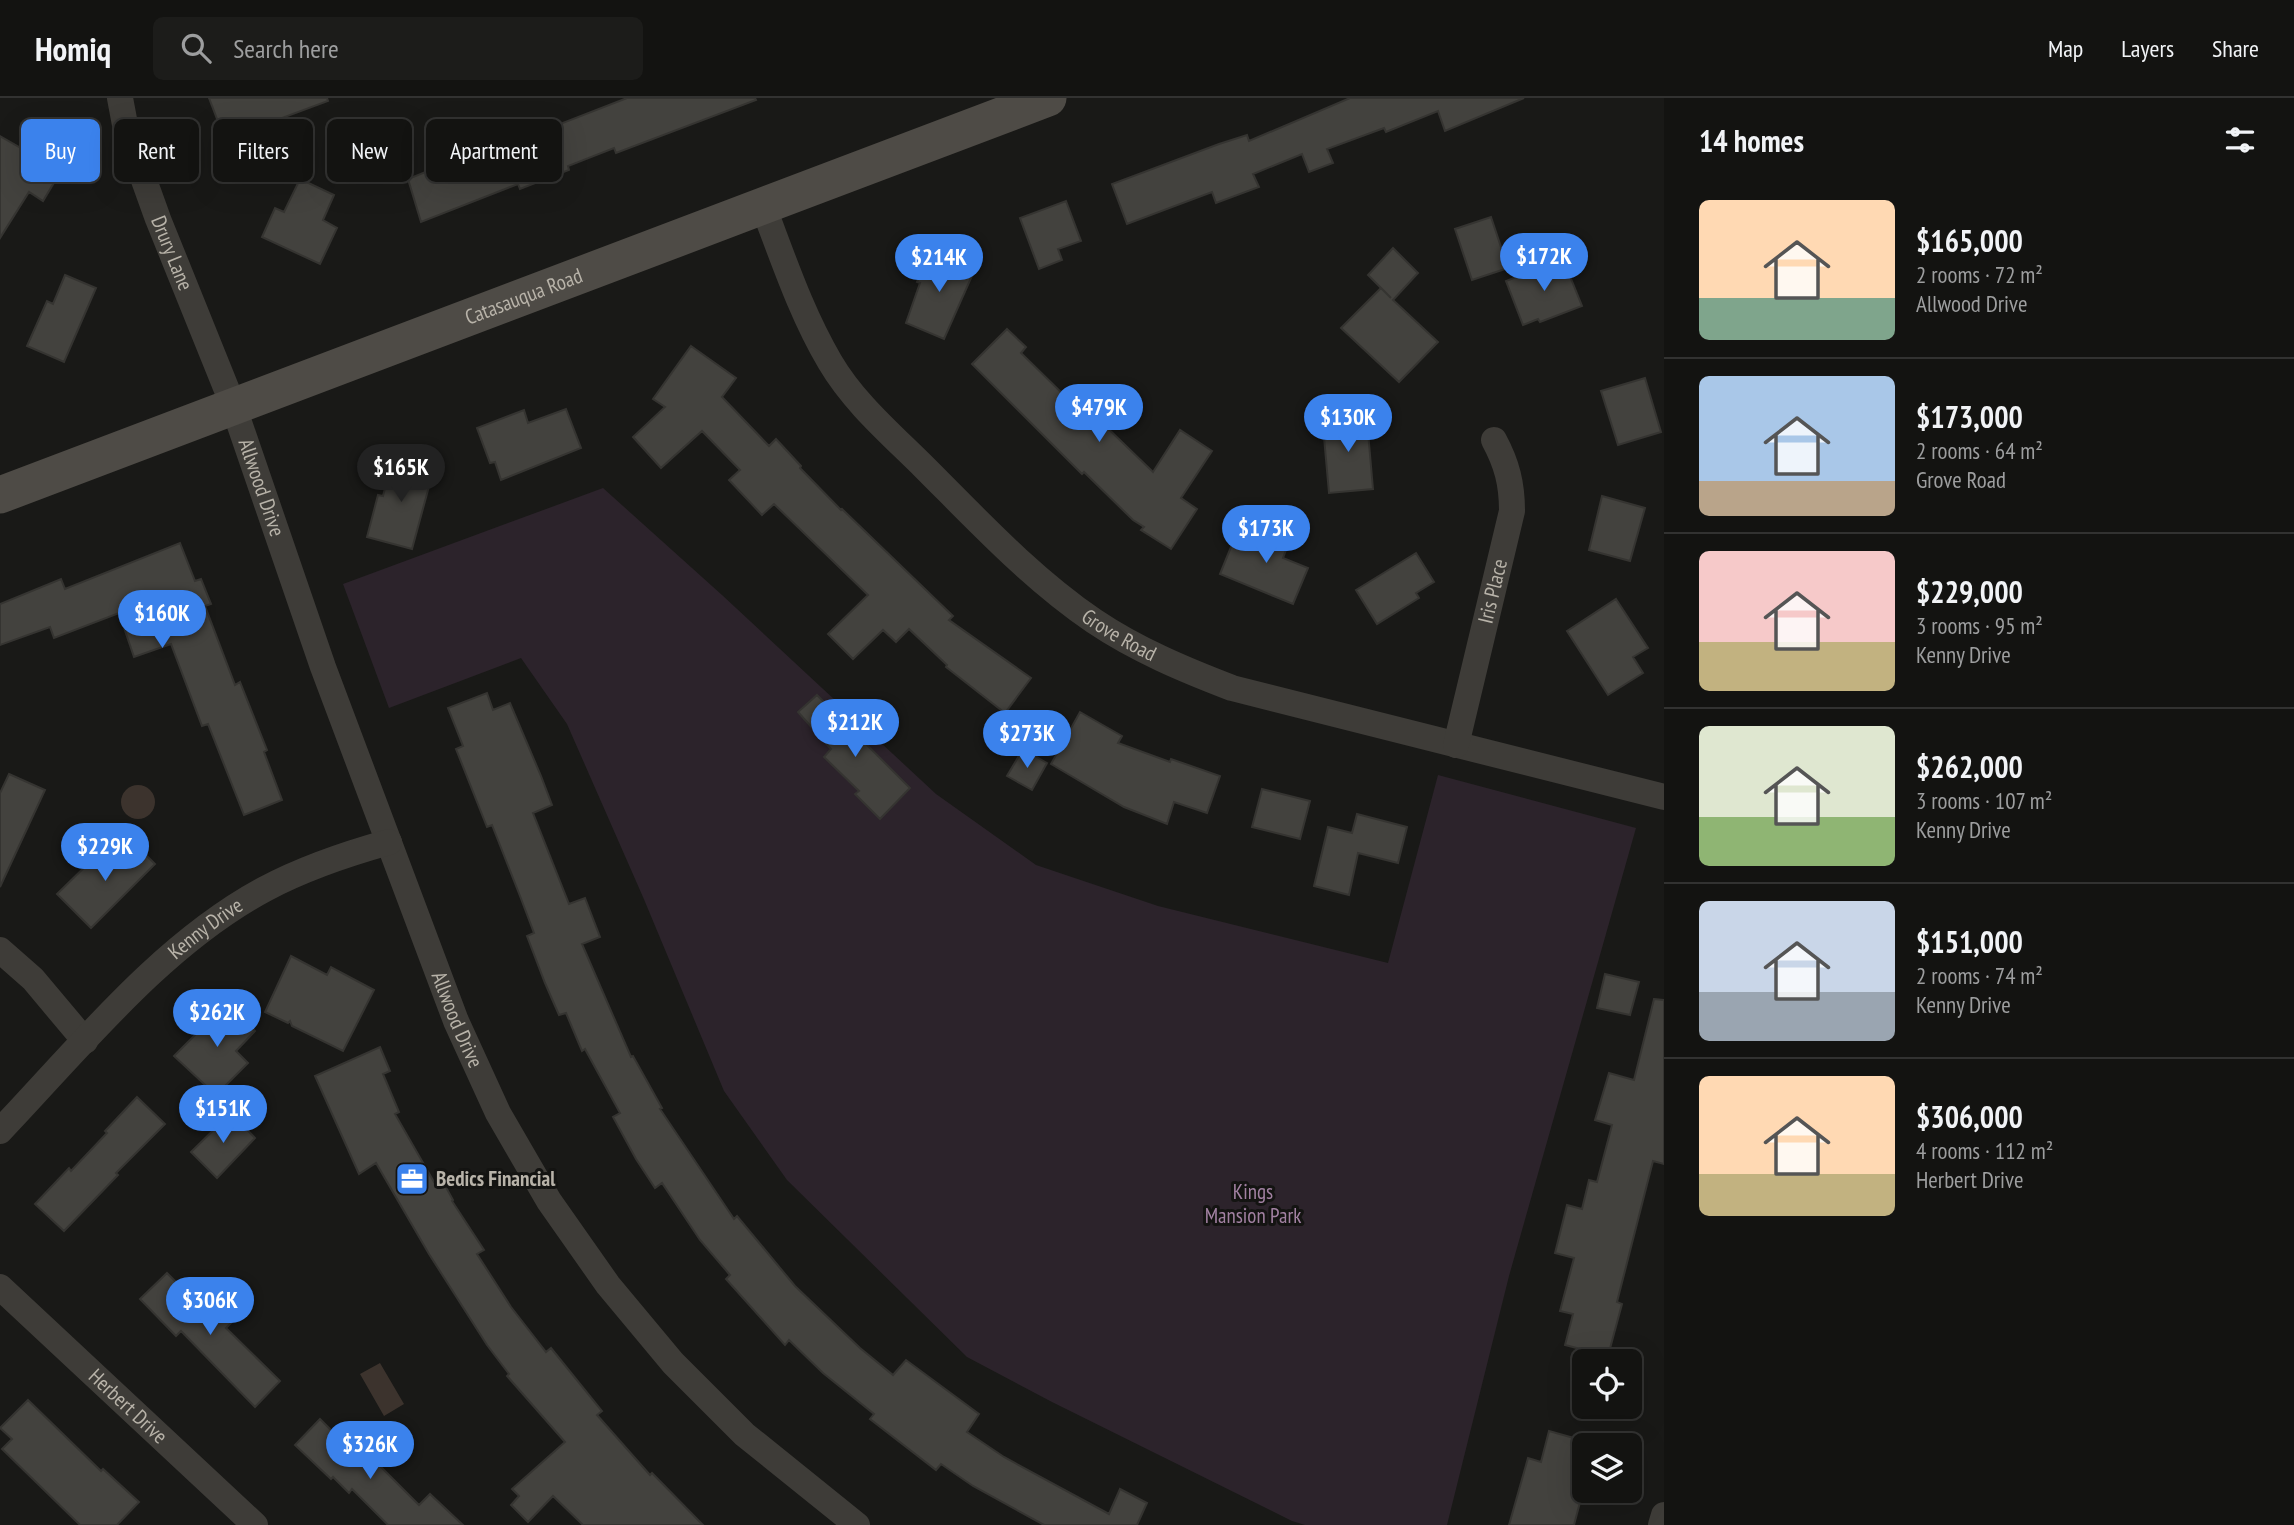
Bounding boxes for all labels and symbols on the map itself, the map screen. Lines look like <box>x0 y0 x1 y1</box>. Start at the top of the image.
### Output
street label: Drury Lane <box>145 212 199 294</box>
pin: $214K <box>890 234 988 294</box>
pin: $172K <box>1495 234 1593 293</box>
street label: Catasauqua Road <box>461 262 586 331</box>
pin: $479K <box>1050 384 1148 444</box>
pin: $130K <box>1299 394 1397 454</box>
street label: Allwood Drive <box>233 435 291 540</box>
pin: $165K <box>352 444 450 504</box>
pin: $173K <box>1217 505 1315 565</box>
street label: Iris Place <box>1472 556 1513 626</box>
pin: $160K <box>113 590 211 650</box>
street label: Grove Road <box>1077 603 1161 667</box>
pin: $212K <box>806 700 904 759</box>
pin: $273K <box>978 710 1076 770</box>
pin: $229K <box>56 824 154 883</box>
street label: Kenny Drive <box>162 891 248 965</box>
street label: Allwood Drive <box>426 968 490 1072</box>
pin: $262K <box>168 990 266 1049</box>
pin: $151K <box>174 1086 272 1145</box>
office icon: Bedics Financial <box>393 1160 431 1198</box>
place label: Bedics Financial <box>436 1165 556 1192</box>
park label: Kings Mansion Park <box>1205 1178 1301 1229</box>
pin: $306K <box>161 1278 259 1337</box>
street label: Herbert Drive <box>83 1363 173 1449</box>
pin: $326K <box>321 1422 419 1481</box>

